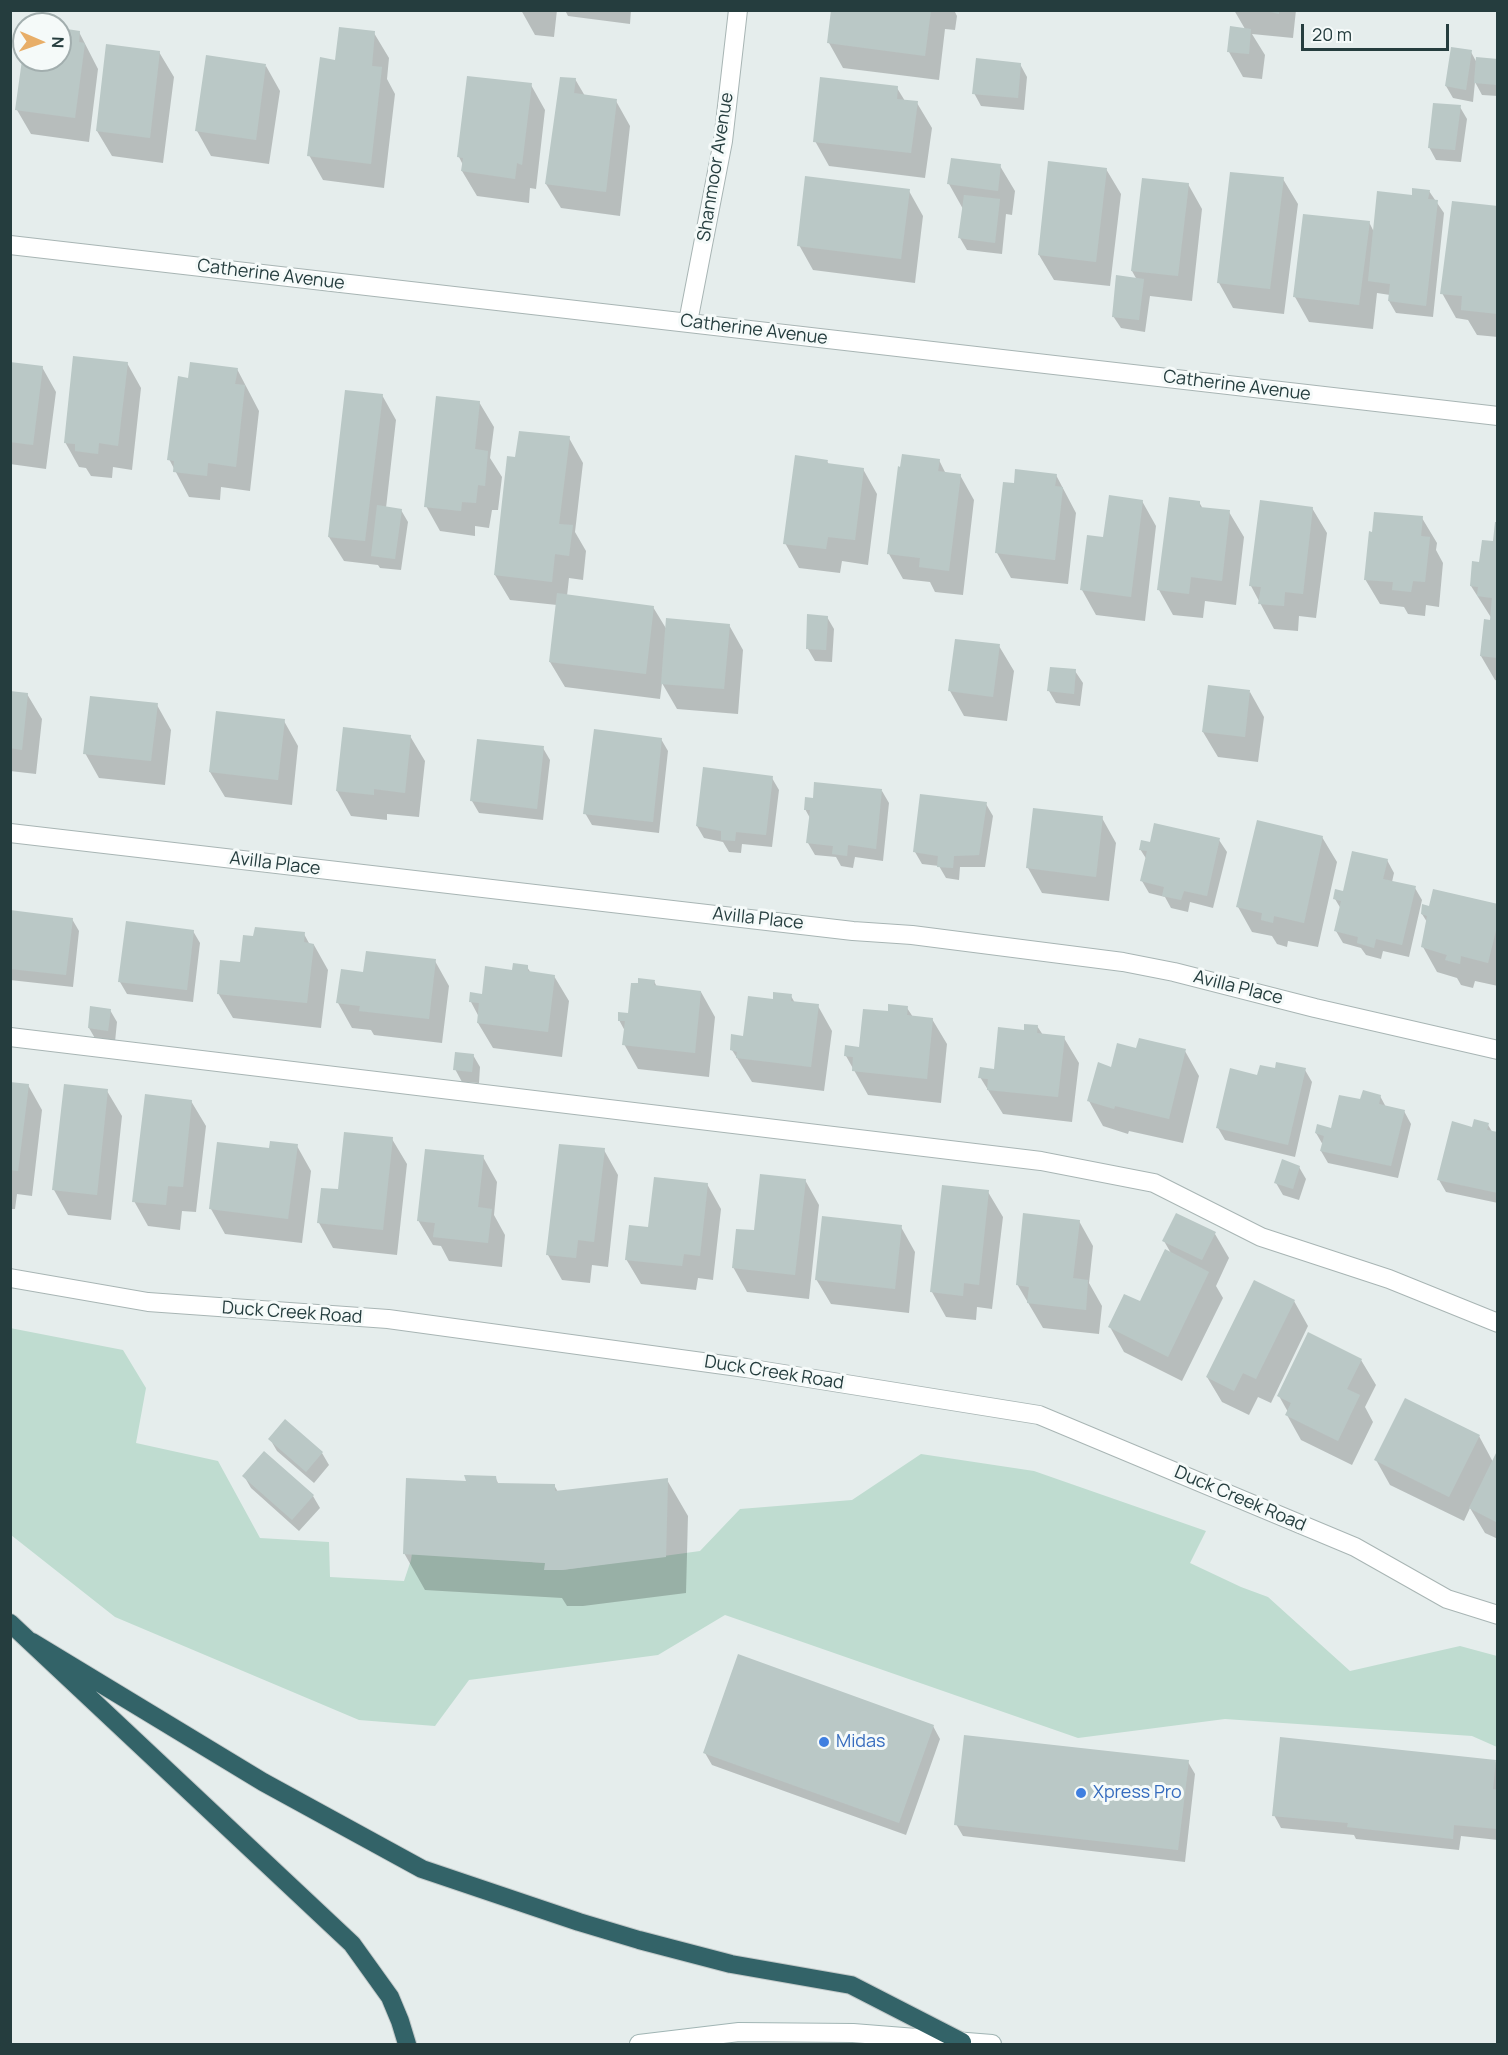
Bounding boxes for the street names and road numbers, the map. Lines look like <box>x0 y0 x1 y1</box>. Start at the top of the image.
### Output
street label: Shanmoor Avenue <box>694 91 738 243</box>
street label: Catherine Avenue <box>196 255 346 295</box>
street label: Catherine Avenue <box>679 310 829 350</box>
street label: Catherine Avenue <box>1162 366 1312 406</box>
street label: Avilla Place <box>228 848 322 880</box>
street label: Avilla Place <box>711 903 805 935</box>
street label: Avilla Place <box>1191 966 1285 1010</box>
street label: Duck Creek Road <box>221 1297 363 1329</box>
street label: Duck Creek Road <box>703 1351 845 1395</box>
street label: Duck Creek Road <box>1171 1462 1309 1536</box>

